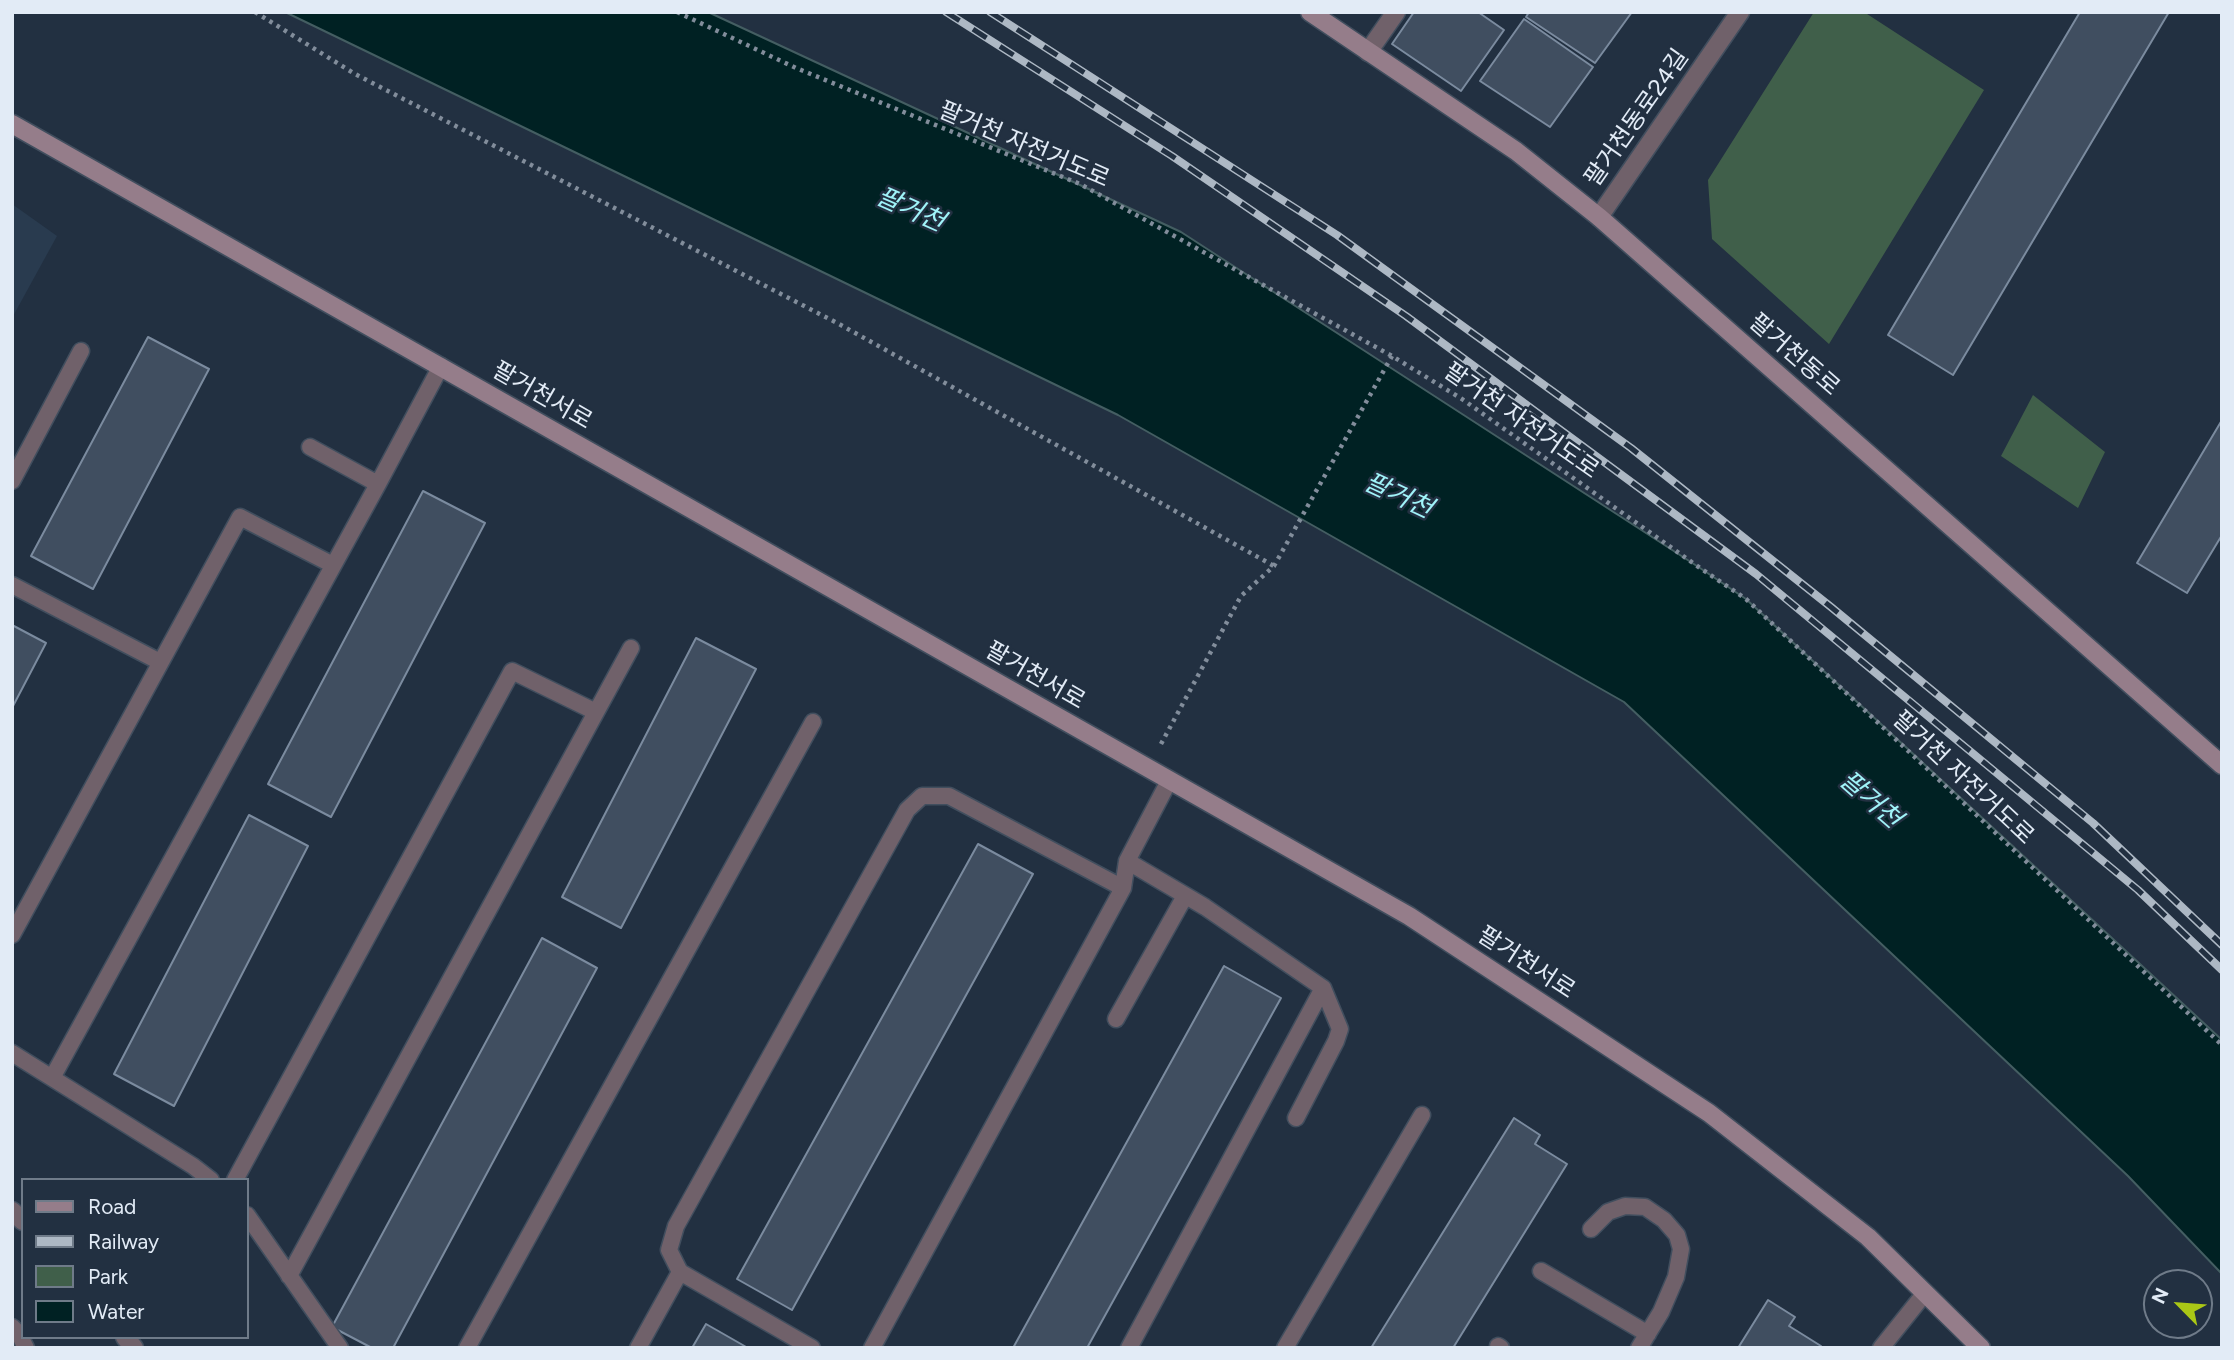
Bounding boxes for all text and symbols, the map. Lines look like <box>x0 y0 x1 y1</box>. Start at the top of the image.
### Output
street label: 팔거천동로24길 <box>1579 44 1695 192</box>
street label: 팔거천 자전거도로 <box>934 96 1114 194</box>
water label: 팔거천 <box>871 181 949 239</box>
street label: 팔거천동로 <box>1743 308 1845 402</box>
street label: 팔거천서로 <box>487 356 597 436</box>
street label: 팔거천 자전거도로 <box>1438 357 1604 485</box>
water label: 팔거천 <box>1359 467 1437 525</box>
street label: 팔거천서로 <box>980 636 1090 716</box>
street label: 팔거천 자전거도로 <box>1886 705 2040 851</box>
water label: 팔거천 <box>1833 765 1907 835</box>
street label: 팔거천서로 <box>1472 921 1580 1005</box>
legend <box>21 1178 248 1339</box>
text: Road <box>88 1194 136 1219</box>
text: Railway <box>88 1229 159 1254</box>
text: Park <box>88 1264 128 1289</box>
north arrow <box>2143 1269 2213 1339</box>
text: N <box>2147 1284 2174 1307</box>
text: Water <box>88 1299 144 1324</box>

